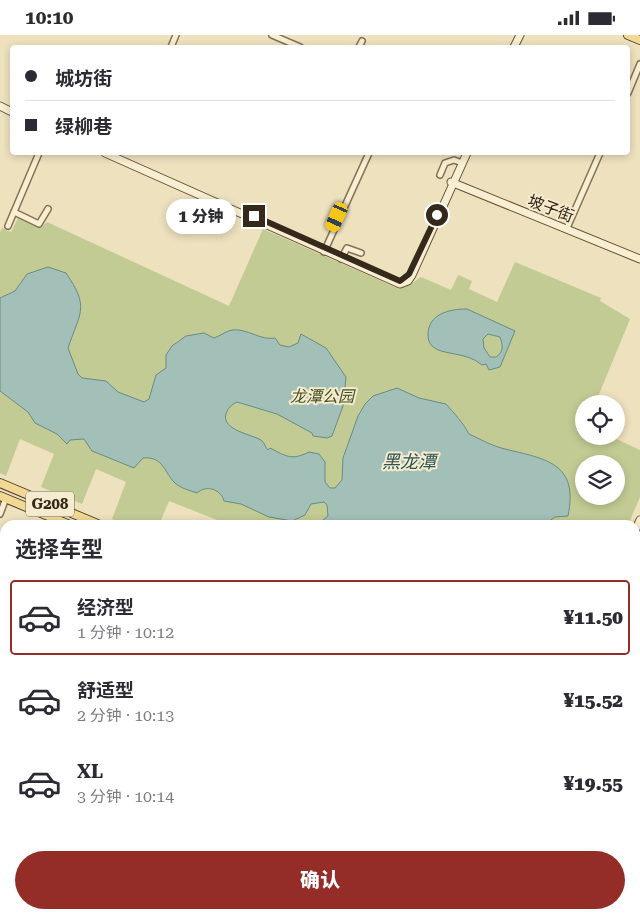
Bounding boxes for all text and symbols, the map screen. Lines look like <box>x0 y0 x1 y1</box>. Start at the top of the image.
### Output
text: 10:10 <box>25 6 74 29</box>
text: 城坊街 <box>55 67 112 90</box>
text: 绿柳巷 <box>55 115 112 138</box>
street label: 坡子街 <box>525 191 577 226</box>
callout: 1 分钟 <box>166 199 236 233</box>
car <box>324 200 349 234</box>
route start <box>426 204 448 226</box>
route end <box>243 205 265 227</box>
text: 1 分钟 <box>178 207 224 226</box>
park label: 龙潭公园 <box>290 387 356 406</box>
map controls <box>575 395 625 505</box>
button: locate <box>575 395 625 445</box>
water label: 黑龙潭 <box>382 451 439 472</box>
button: layers <box>575 455 625 505</box>
road number: G208 <box>26 491 74 517</box>
text: 选择车型 <box>15 537 103 562</box>
icon: car <box>17 595 62 640</box>
text: 经济型 <box>77 596 134 619</box>
text: ¥11.50 <box>563 606 623 629</box>
text: 1 分钟 · 10:12 <box>77 623 174 642</box>
icon: car <box>17 678 62 723</box>
text: 舒适型 <box>77 679 134 702</box>
text: ¥15.52 <box>563 689 623 712</box>
text: 2 分钟 · 10:13 <box>77 706 174 725</box>
text: XL <box>77 760 103 783</box>
icon: car <box>17 761 62 806</box>
text: ¥19.55 <box>563 772 623 795</box>
text: 3 分钟 · 10:14 <box>77 787 174 806</box>
button: 确认 <box>15 851 625 909</box>

